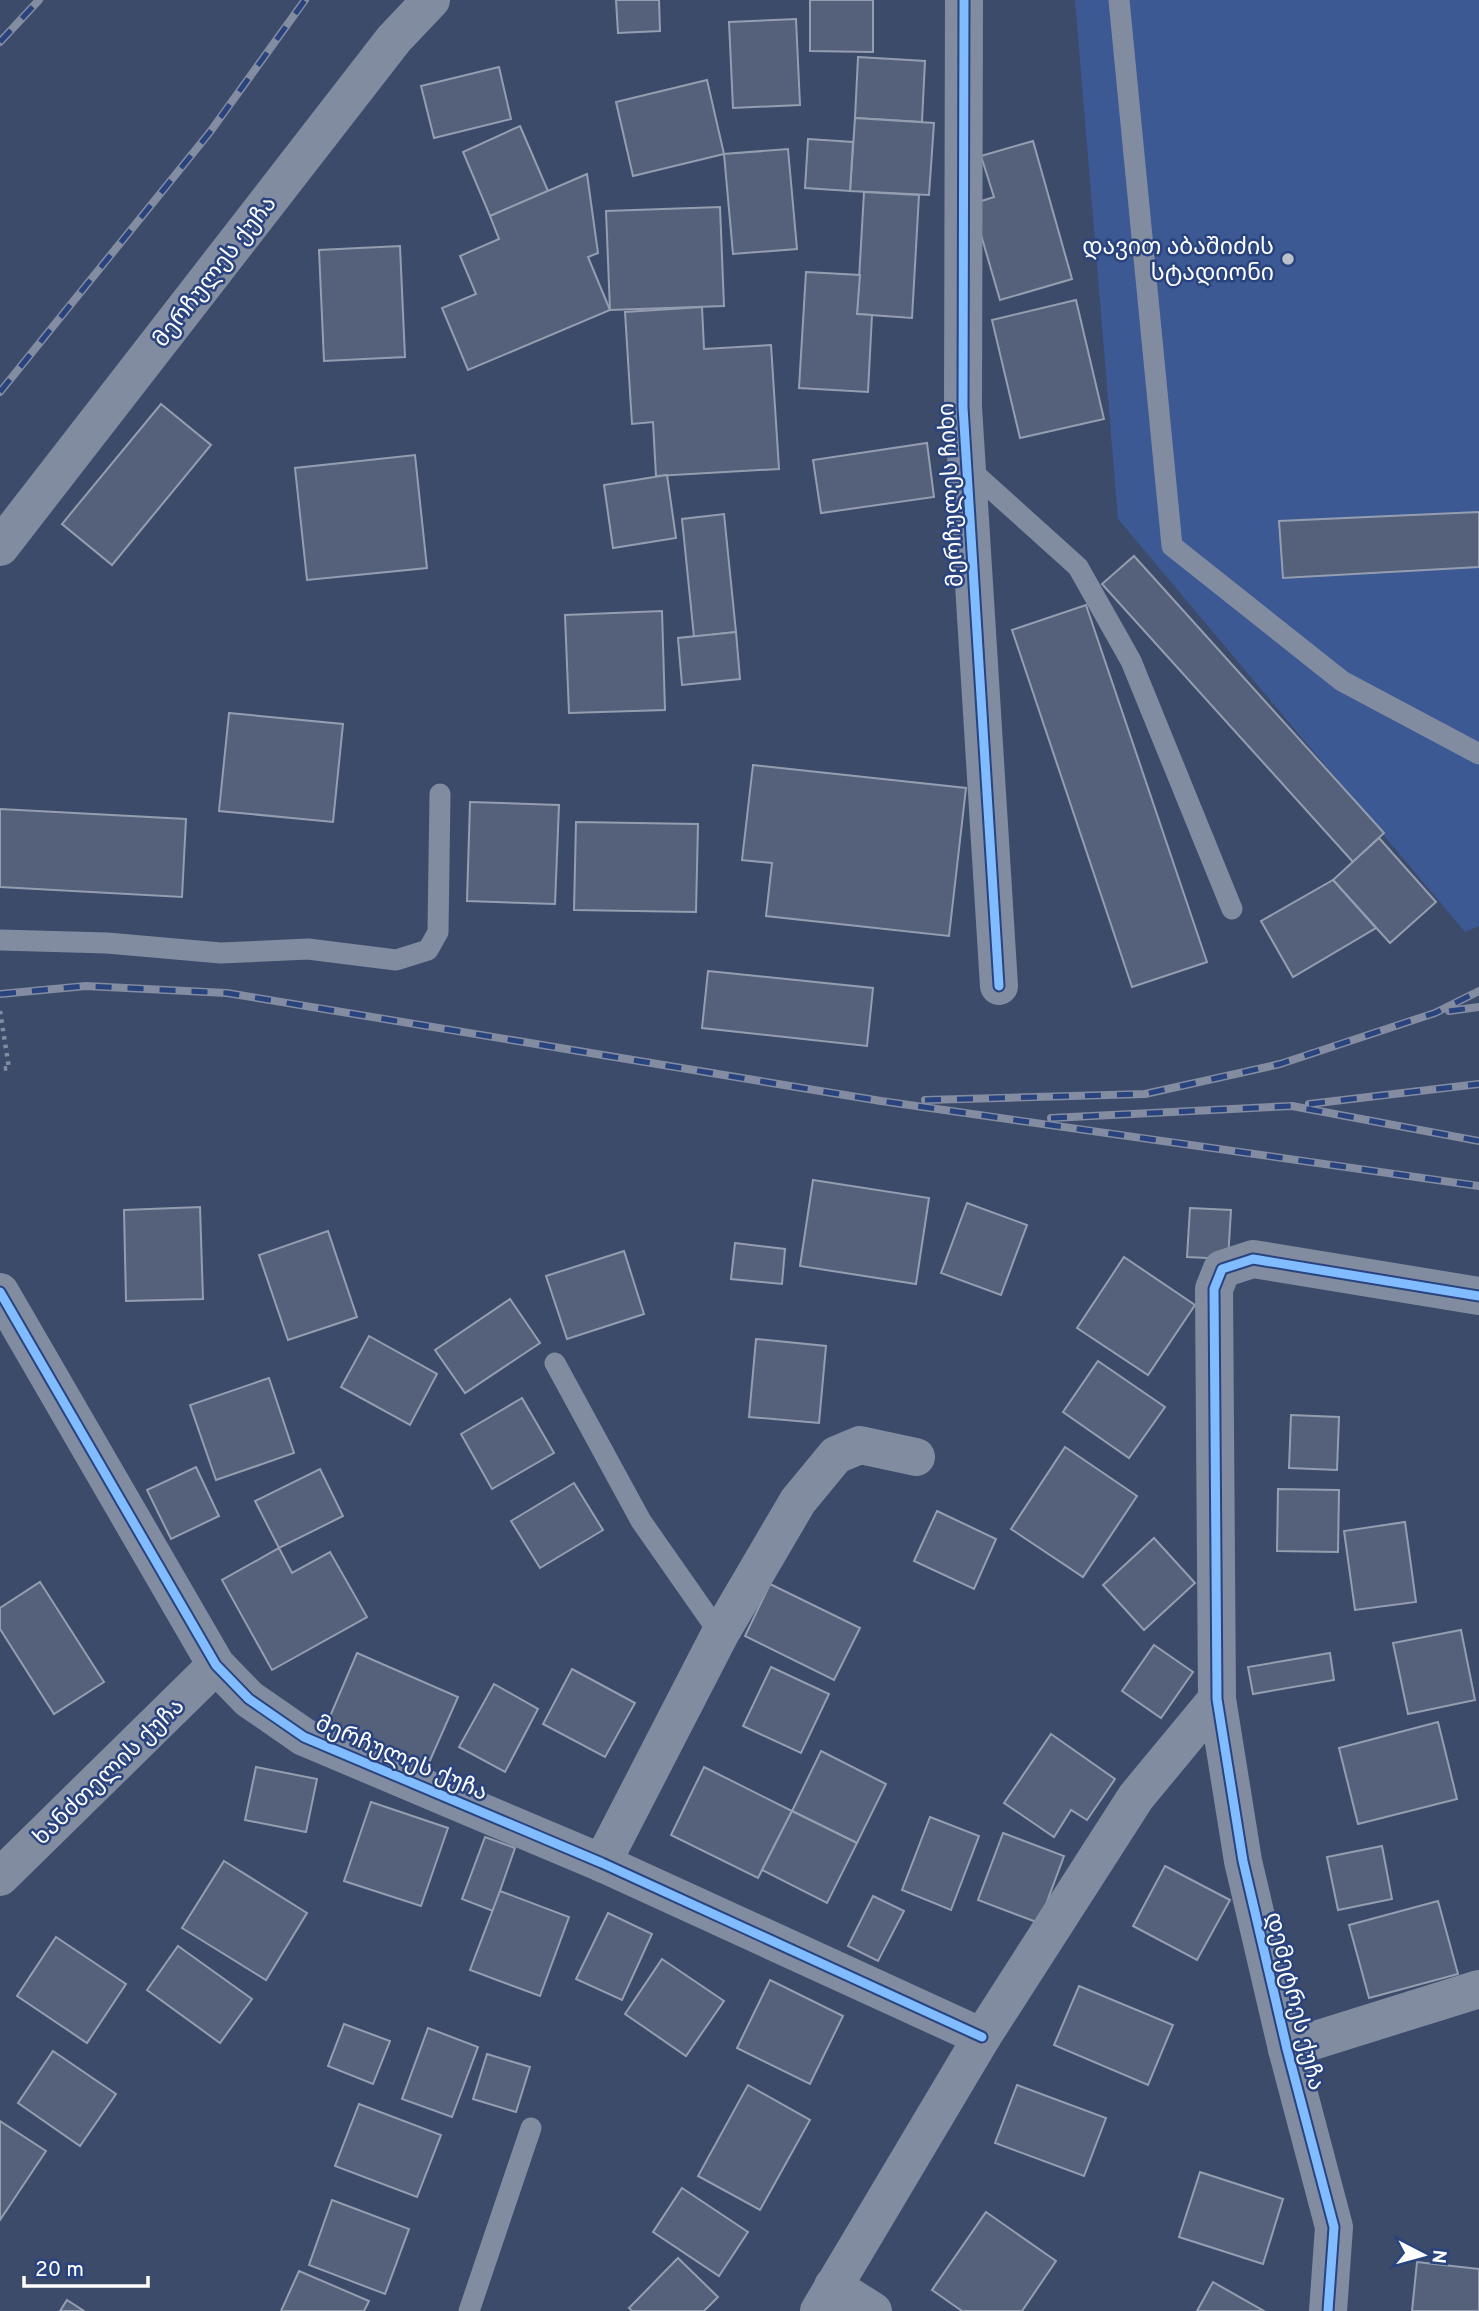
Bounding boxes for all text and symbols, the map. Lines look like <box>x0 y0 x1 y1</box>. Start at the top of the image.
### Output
street label: მერჩულეს ქუჩა <box>148 191 284 354</box>
place label: დავით აბაშიძის სტადიონი <box>1082 234 1274 289</box>
marker: დავით აბაშიძის სტადიონი <box>1280 251 1296 267</box>
street label: მერჩულეს ჩიხი <box>933 402 972 588</box>
street label: ხანძთელის ქუჩა <box>28 1693 191 1852</box>
street label: მერჩულეს ქუჩა <box>311 1710 491 1809</box>
street label: დემეტრეს ქუჩა <box>1257 1909 1330 2094</box>
north arrow <box>1388 2220 1458 2290</box>
scale bar <box>24 2244 149 2288</box>
text: N <box>1425 2249 1451 2265</box>
text: 20 m <box>35 2257 84 2284</box>

